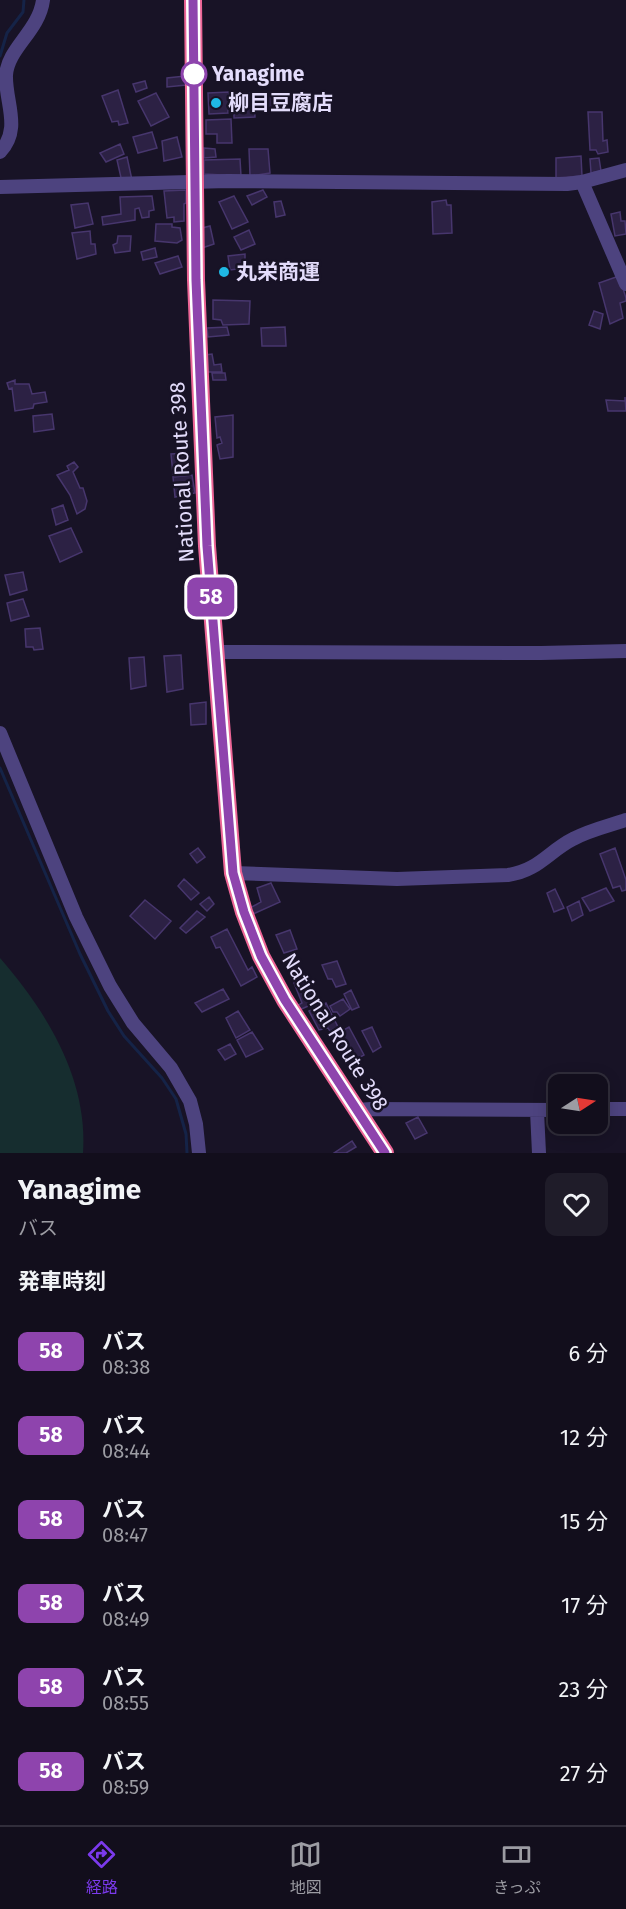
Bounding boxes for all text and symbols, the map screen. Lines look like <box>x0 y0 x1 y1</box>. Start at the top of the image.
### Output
marker: Yanagime <box>181 61 207 87</box>
place label: Yanagime <box>211 61 305 87</box>
place label: 柳目豆腐店 <box>228 90 333 116</box>
marker: 柳目豆腐店 <box>209 96 223 110</box>
place label: 丸栄商運 <box>236 259 320 285</box>
marker: 丸栄商運 <box>217 265 231 279</box>
street label: National Route 398 <box>164 381 200 563</box>
line badge: 58 <box>184 578 238 616</box>
text: 58 <box>199 584 223 610</box>
street label: National Route 398 <box>276 948 394 1116</box>
north arrow <box>548 1074 608 1134</box>
map controls <box>548 1074 608 1134</box>
text: Yanagime <box>18 1173 141 1206</box>
button: heart <box>545 1173 608 1236</box>
text: バス <box>18 1216 58 1240</box>
text: 発車時刻 <box>18 1268 106 1295</box>
text: バス <box>102 1328 146 1355</box>
text: 58 <box>39 1338 63 1364</box>
text: 6 分 <box>568 1340 608 1367</box>
text: 08:38 <box>102 1355 150 1379</box>
text: バス <box>102 1412 146 1439</box>
text: 58 <box>39 1422 63 1448</box>
text: 12 分 <box>560 1424 608 1451</box>
text: 08:44 <box>102 1439 150 1463</box>
text: バス <box>102 1496 146 1523</box>
text: 58 <box>39 1506 63 1532</box>
text: 15 分 <box>560 1508 608 1535</box>
text: 08:47 <box>102 1523 148 1547</box>
text: バス <box>102 1580 146 1607</box>
text: 58 <box>39 1590 63 1616</box>
text: 17 分 <box>561 1592 608 1619</box>
text: 08:49 <box>102 1607 150 1631</box>
text: バス <box>102 1664 146 1691</box>
text: 58 <box>39 1674 63 1700</box>
text: 23 分 <box>558 1676 608 1703</box>
text: 08:55 <box>102 1691 149 1715</box>
text: バス <box>102 1748 146 1775</box>
text: 58 <box>39 1758 63 1784</box>
text: 27 分 <box>560 1760 608 1787</box>
text: 08:59 <box>102 1775 149 1799</box>
tab: 経路 <box>85 1838 118 1898</box>
tab: 地図 <box>289 1838 322 1898</box>
tab: きっぷ <box>493 1838 541 1898</box>

